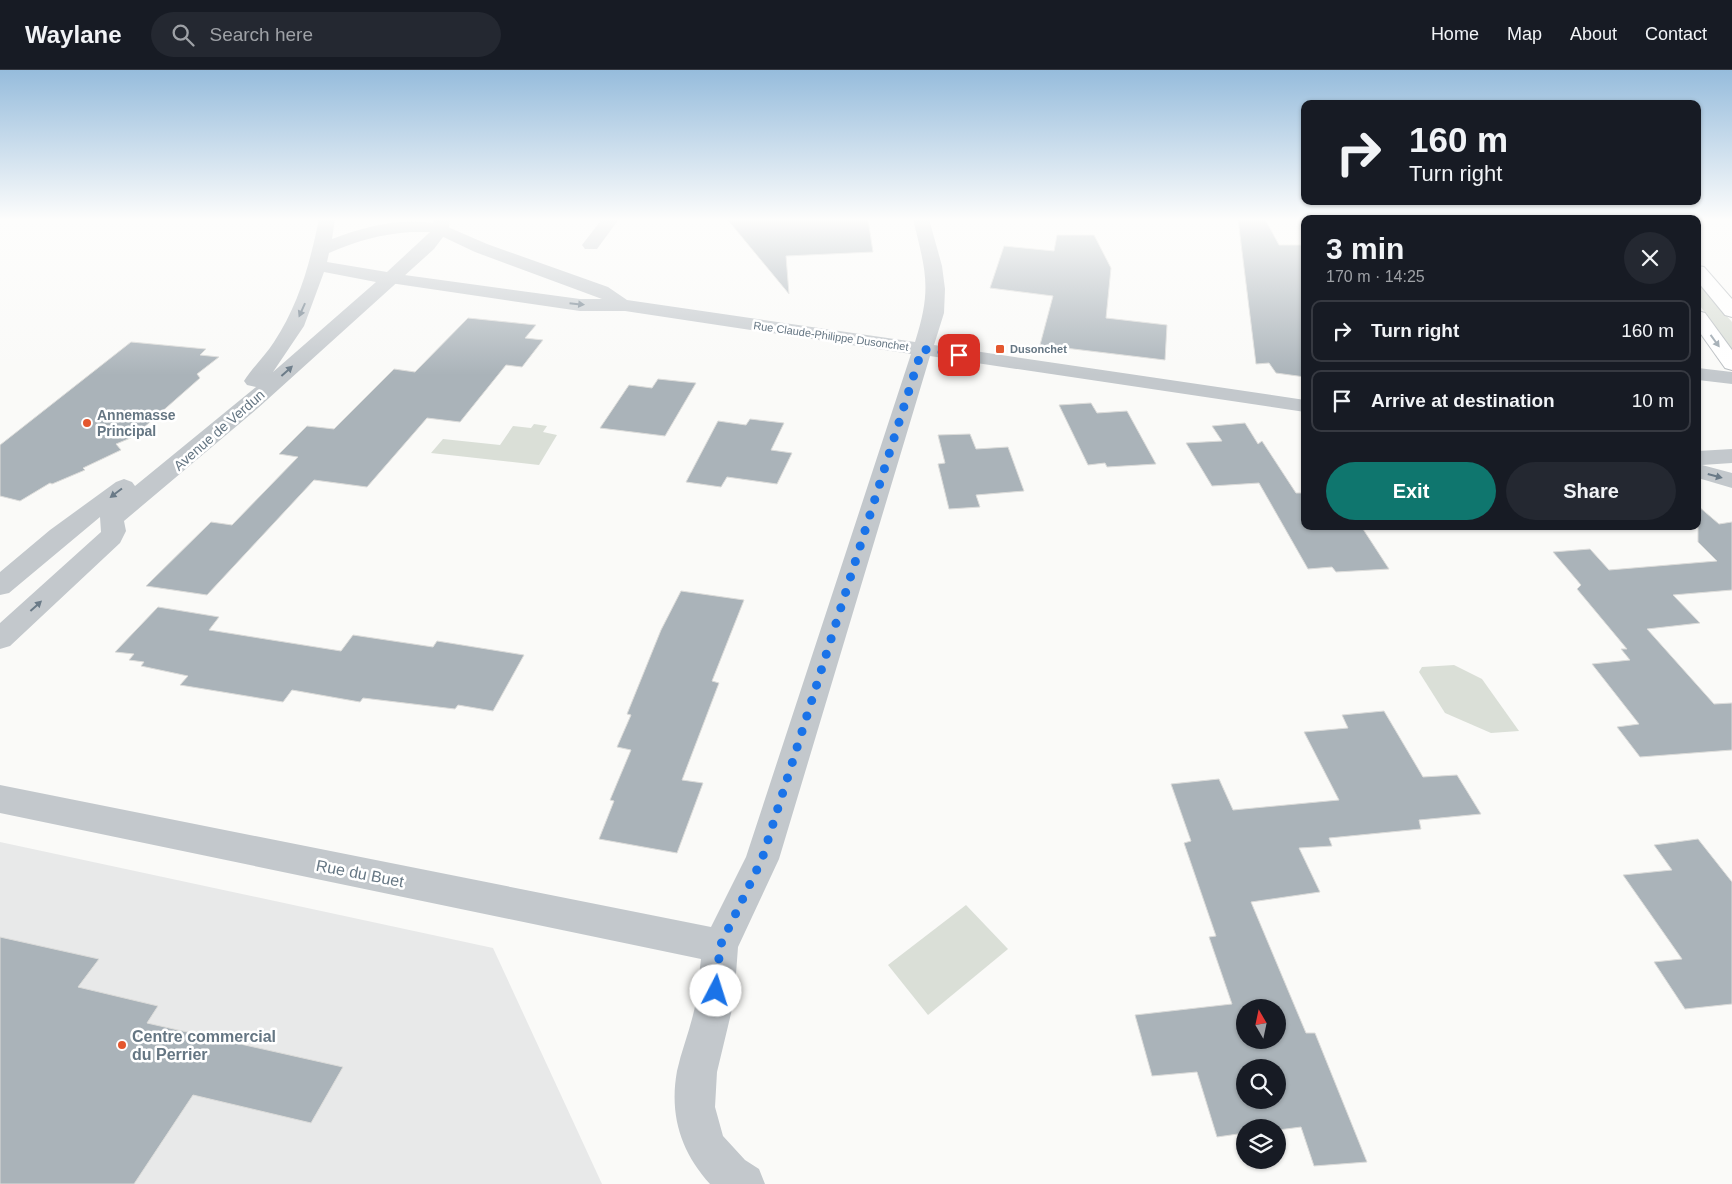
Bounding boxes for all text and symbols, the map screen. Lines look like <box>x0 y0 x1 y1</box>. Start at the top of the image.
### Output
search box <box>151 12 501 57</box>
text: Waylane <box>25 21 121 48</box>
icon: search <box>169 21 197 49</box>
text: Search here <box>209 24 313 45</box>
text: Home <box>1431 24 1479 44</box>
text: Map <box>1507 24 1542 44</box>
text: About <box>1570 24 1617 44</box>
text: Contact <box>1645 24 1707 44</box>
icon: right <box>1326 120 1391 185</box>
text: 160 m <box>1409 120 1508 159</box>
text: Turn right <box>1409 161 1502 186</box>
text: 3 min <box>1326 232 1404 265</box>
button: close <box>1624 232 1676 284</box>
text: 170 m · 14:25 <box>1326 268 1425 285</box>
one-way arrow <box>569 300 585 308</box>
one-way arrow <box>298 303 306 317</box>
icon: right <box>1328 317 1356 345</box>
street label: Rue Claude-Philippe Dusonchet <box>753 319 909 353</box>
text: Turn right <box>1371 320 1459 341</box>
text: 160 m <box>1621 320 1674 341</box>
pin <box>938 334 980 376</box>
one-way arrow <box>1710 334 1720 348</box>
icon: arrive <box>945 341 973 369</box>
marker: Dusonchet <box>994 343 1006 355</box>
place label: Dusonchet <box>1010 343 1067 355</box>
one-way arrow <box>280 365 293 376</box>
street label: Avenue de Verdun <box>170 386 268 474</box>
icon: arrive <box>1328 387 1356 415</box>
text: Arrive at destination <box>1371 390 1555 411</box>
text: 10 m <box>1632 390 1674 411</box>
place label: Annemasse Principal <box>97 407 176 439</box>
marker: Annemasse Principal <box>81 417 93 429</box>
button: Exit <box>1326 462 1496 520</box>
button: Share <box>1506 462 1676 520</box>
one-way arrow <box>1707 472 1722 480</box>
one-way arrow <box>109 488 123 498</box>
one-way arrow <box>30 600 42 612</box>
street label: Rue du Buet <box>315 857 406 890</box>
position arrow <box>689 964 741 1016</box>
north arrow <box>1236 999 1286 1049</box>
map controls <box>1236 999 1286 1169</box>
place label: Centre commercial du Perrier <box>132 1028 276 1063</box>
marker: Centre commercial du Perrier <box>116 1039 128 1051</box>
button: search <box>1236 1059 1286 1109</box>
button: layers <box>1236 1119 1286 1169</box>

